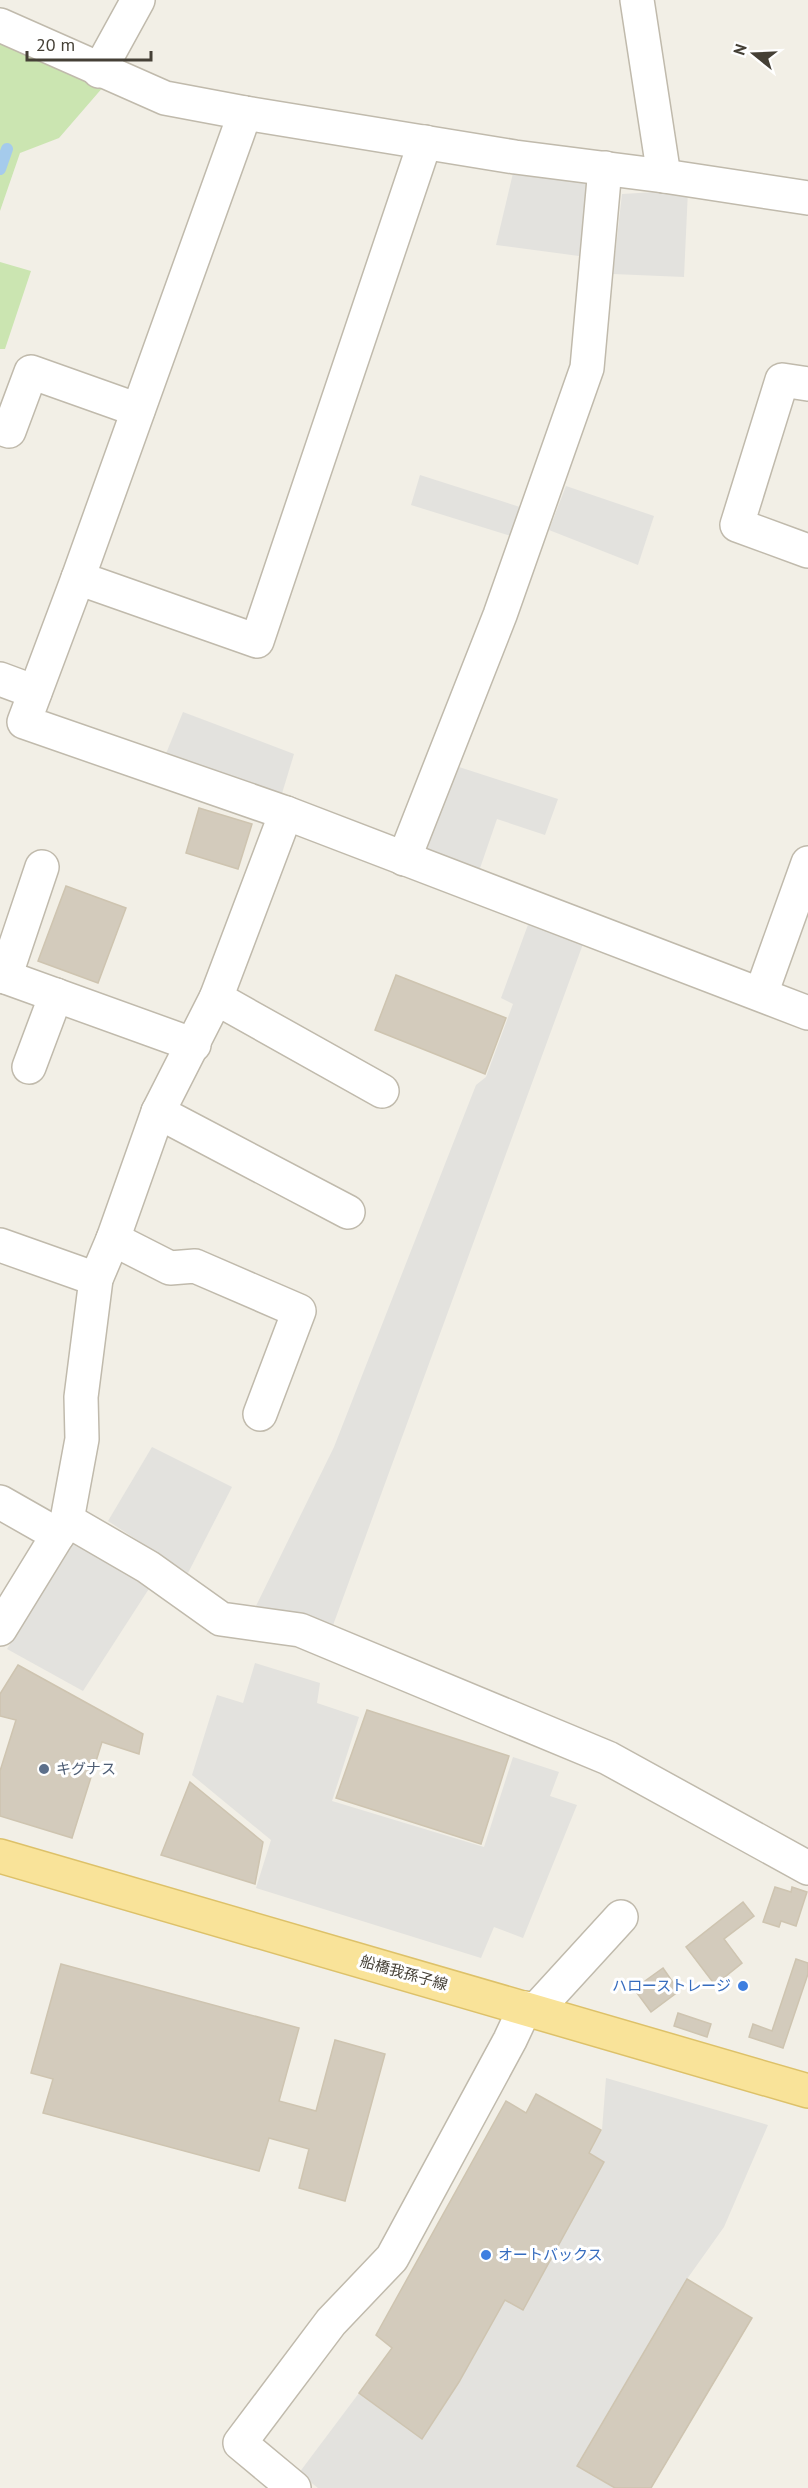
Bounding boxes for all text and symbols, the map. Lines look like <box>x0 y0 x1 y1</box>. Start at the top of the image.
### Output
scale bar <box>27 24 152 62</box>
north arrow <box>724 24 784 84</box>
text: 20 m <box>36 33 75 56</box>
text: N <box>729 41 751 57</box>
place label: キグナス <box>56 1759 116 1778</box>
marker: キグナス <box>37 1762 51 1776</box>
street label: 船橋我孫子線 <box>358 1951 450 1994</box>
place label: ハローストレージ <box>612 1976 731 1995</box>
marker: ハローストレージ <box>736 1979 750 1993</box>
place label: オートバックス <box>498 2245 603 2264</box>
marker: オートバックス <box>479 2248 493 2262</box>

